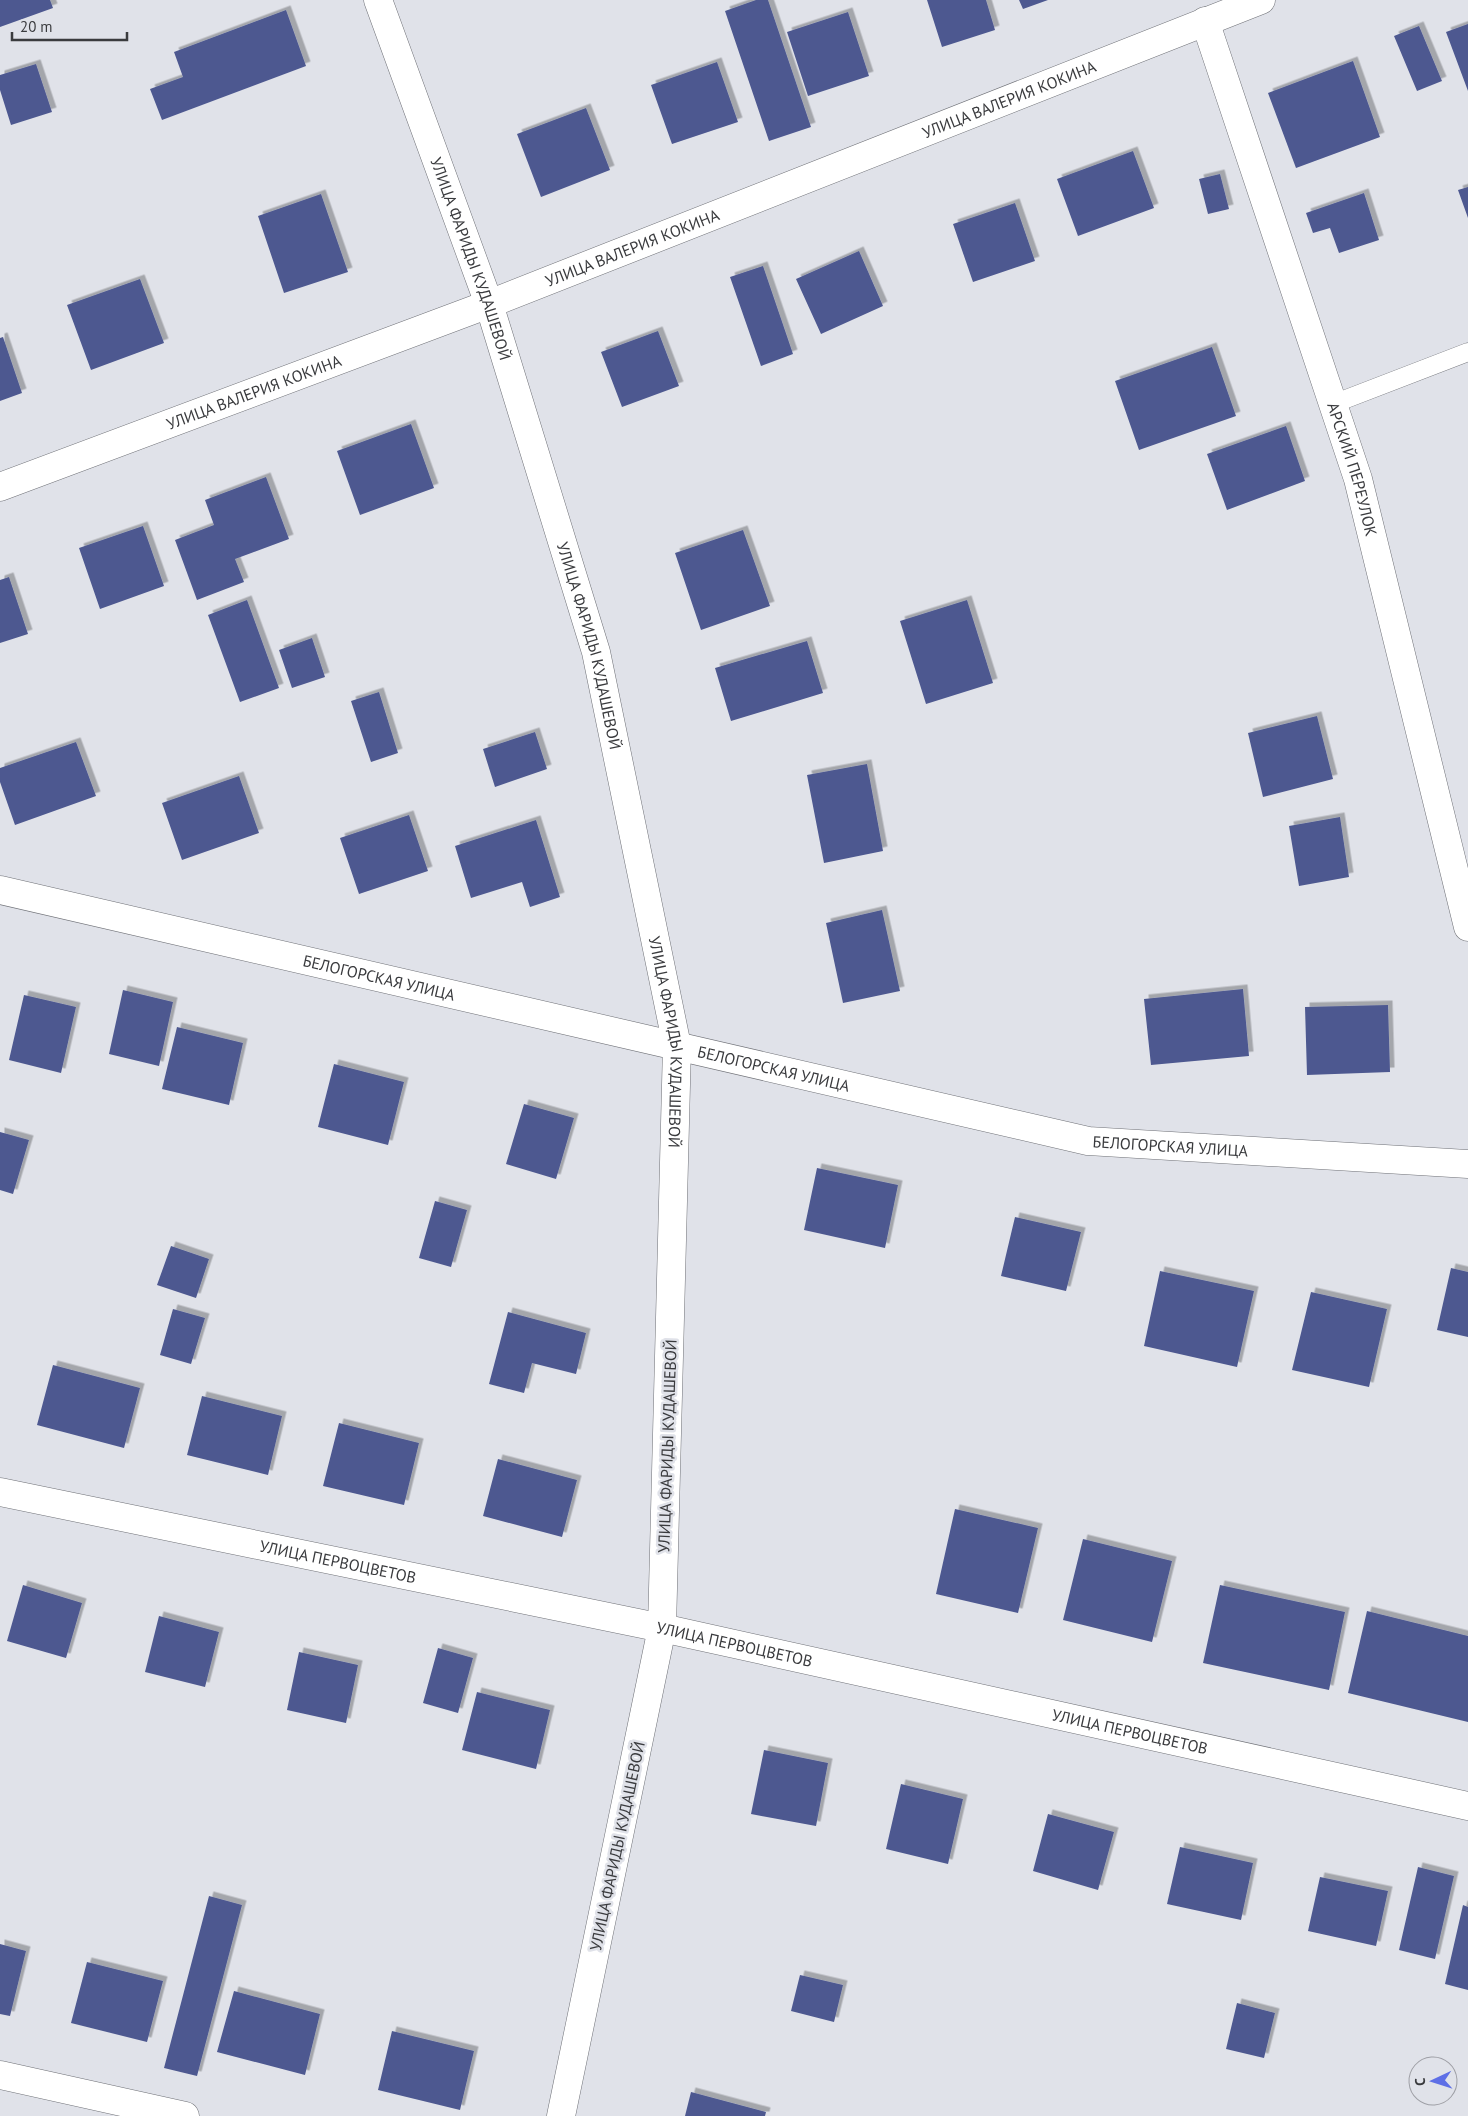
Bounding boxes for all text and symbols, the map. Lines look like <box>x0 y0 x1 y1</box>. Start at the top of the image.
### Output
scale bar <box>12 10 128 42</box>
text: 20 m <box>20 17 53 36</box>
street label: УЛИЦА ВАЛЕРИЯ КОКИНА <box>919 56 1099 142</box>
street label: УЛИЦА ФАРИДЫ КУДАШЕВОЙ <box>426 154 516 363</box>
street label: УЛИЦА ВАЛЕРИЯ КОКИНА <box>542 204 722 291</box>
street label: УЛИЦА ВАЛЕРИЯ КОКИНА <box>164 350 344 434</box>
street label: АРСКИЙ ПЕРЕУЛОК <box>1323 400 1382 538</box>
street label: УЛИЦА ФАРИДЫ КУДАШЕВОЙ <box>553 540 626 751</box>
street label: УЛИЦА ФАРИДЫ КУДАШЕВОЙ <box>645 934 688 1148</box>
street label: БЕЛОГОРСКАЯ УЛИЦА <box>301 950 458 1005</box>
street label: БЕЛОГОРСКАЯ УЛИЦА <box>696 1041 852 1096</box>
street label: БЕЛОГОРСКАЯ УЛИЦА <box>1092 1131 1249 1161</box>
street label: УЛИЦА ФАРИДЫ КУДАШЕВОЙ <box>653 1339 681 1553</box>
street label: УЛИЦА ПЕРВОЦВЕТОВ <box>258 1536 418 1587</box>
street label: УЛИЦА ПЕРВОЦВЕТОВ <box>655 1617 814 1671</box>
street label: УЛИЦА ПЕРВОЦВЕТОВ <box>1050 1704 1210 1758</box>
street label: УЛИЦА ФАРИДЫ КУДАШЕВОЙ <box>585 1739 649 1953</box>
north arrow <box>1408 2056 1458 2106</box>
text: С <box>1411 2077 1429 2086</box>

